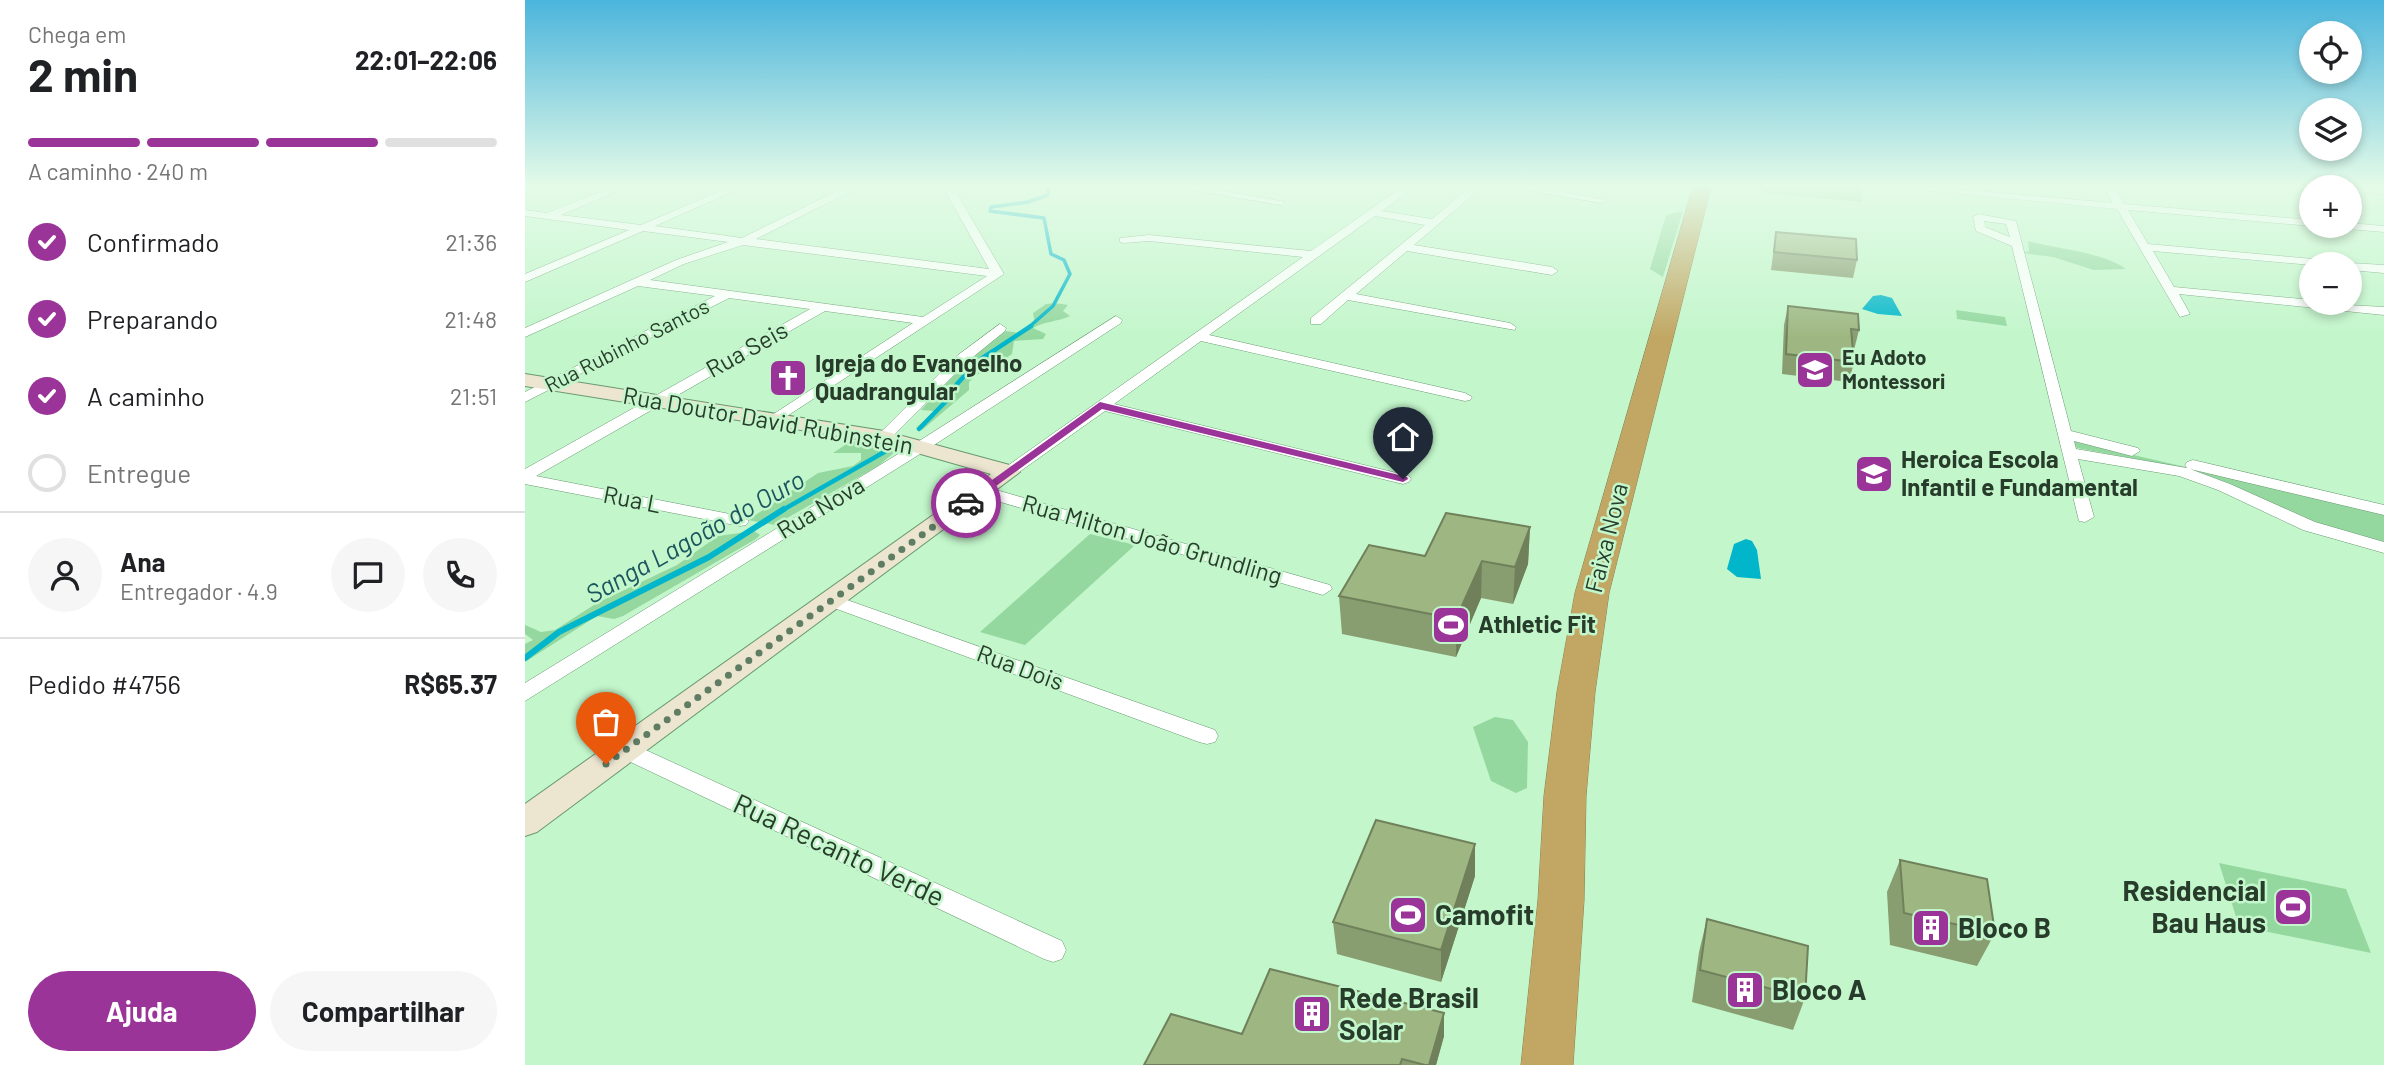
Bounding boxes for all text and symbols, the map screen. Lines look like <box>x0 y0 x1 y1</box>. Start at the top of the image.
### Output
text: Chega em <box>28 20 126 48</box>
map controls <box>2299 21 2362 315</box>
button: locate <box>2299 21 2362 84</box>
text: 22:01–22:06 <box>355 44 497 75</box>
text: 2 min <box>28 46 138 101</box>
button: layers <box>2299 98 2362 161</box>
text: A caminho · 240 m <box>28 157 208 185</box>
button: + <box>2299 175 2362 238</box>
icon: check <box>28 223 66 261</box>
text: Confirmado <box>87 226 219 257</box>
text: 21:36 <box>445 228 497 256</box>
button: − <box>2299 252 2362 315</box>
street label: Rua Rubinho Santos <box>540 292 713 397</box>
icon: check <box>28 300 66 338</box>
text: Preparando <box>87 303 218 334</box>
text: 21:48 <box>444 305 497 333</box>
street label: Rua Seis <box>700 314 792 383</box>
place label: Eu Adoto Montessori <box>1842 344 1945 393</box>
place label: Igreja do Evangelho Quadrangular <box>815 348 1022 405</box>
school or university icon: Eu Adoto Montessori <box>1794 349 1836 391</box>
church icon: Igreja do Evangelho Quadrangular <box>767 357 809 399</box>
icon: check <box>28 377 66 415</box>
text: A caminho <box>87 380 205 411</box>
street label: Rua Doutor David Rubinstein <box>621 380 916 459</box>
text: 21:51 <box>450 382 497 410</box>
pin <box>1373 407 1433 479</box>
icon: home <box>1384 418 1422 456</box>
place label: Heroica Escola Infantil e Fundamental <box>1901 444 2138 501</box>
school or university icon: Heroica Escola Infantil e Fundamental <box>1853 453 1895 495</box>
text: Entregue <box>87 457 191 488</box>
water label: Sanga Lagoão do Ouro <box>579 463 809 609</box>
courier <box>931 468 1001 538</box>
street label: Rua Nova <box>771 469 869 544</box>
street label: Rua L <box>601 479 664 518</box>
street label: Faixa Nova <box>1578 480 1633 595</box>
icon: car <box>947 484 985 522</box>
street label: Rua Milton João Grundling <box>1019 488 1286 590</box>
button: person <box>28 538 102 612</box>
button: chat <box>331 538 405 612</box>
button: phone <box>423 538 497 612</box>
text: Ana <box>120 546 165 577</box>
text: Entregador · 4.9 <box>120 577 278 605</box>
sports icon: Athletic Fit <box>1430 604 1472 646</box>
place label: Athletic Fit <box>1478 609 1596 638</box>
street label: Rua Dois <box>973 638 1068 696</box>
text: Pedido #4756 <box>28 668 181 699</box>
text: R$65.37 <box>404 668 497 699</box>
pin <box>576 692 636 764</box>
icon: bag <box>587 703 625 741</box>
street label: Rua Recanto Verde <box>728 785 950 913</box>
place label: Residencial Bau Haus <box>2123 873 2266 939</box>
sports icon: Residencial Bau Haus <box>2272 886 2314 928</box>
sports icon: Camofit <box>1387 894 1429 936</box>
place label: Camofit <box>1435 897 1534 931</box>
building icon: Bloco B <box>1910 907 1952 949</box>
place label: Bloco B <box>1958 910 2051 944</box>
building icon: Bloco A <box>1724 969 1766 1011</box>
button: Ajuda <box>28 971 256 1051</box>
button: Compartilhar <box>270 971 497 1051</box>
place label: Bloco A <box>1772 972 1867 1006</box>
place label: Rede Brasil Solar <box>1339 980 1479 1046</box>
building icon: Rede Brasil Solar <box>1291 993 1333 1035</box>

